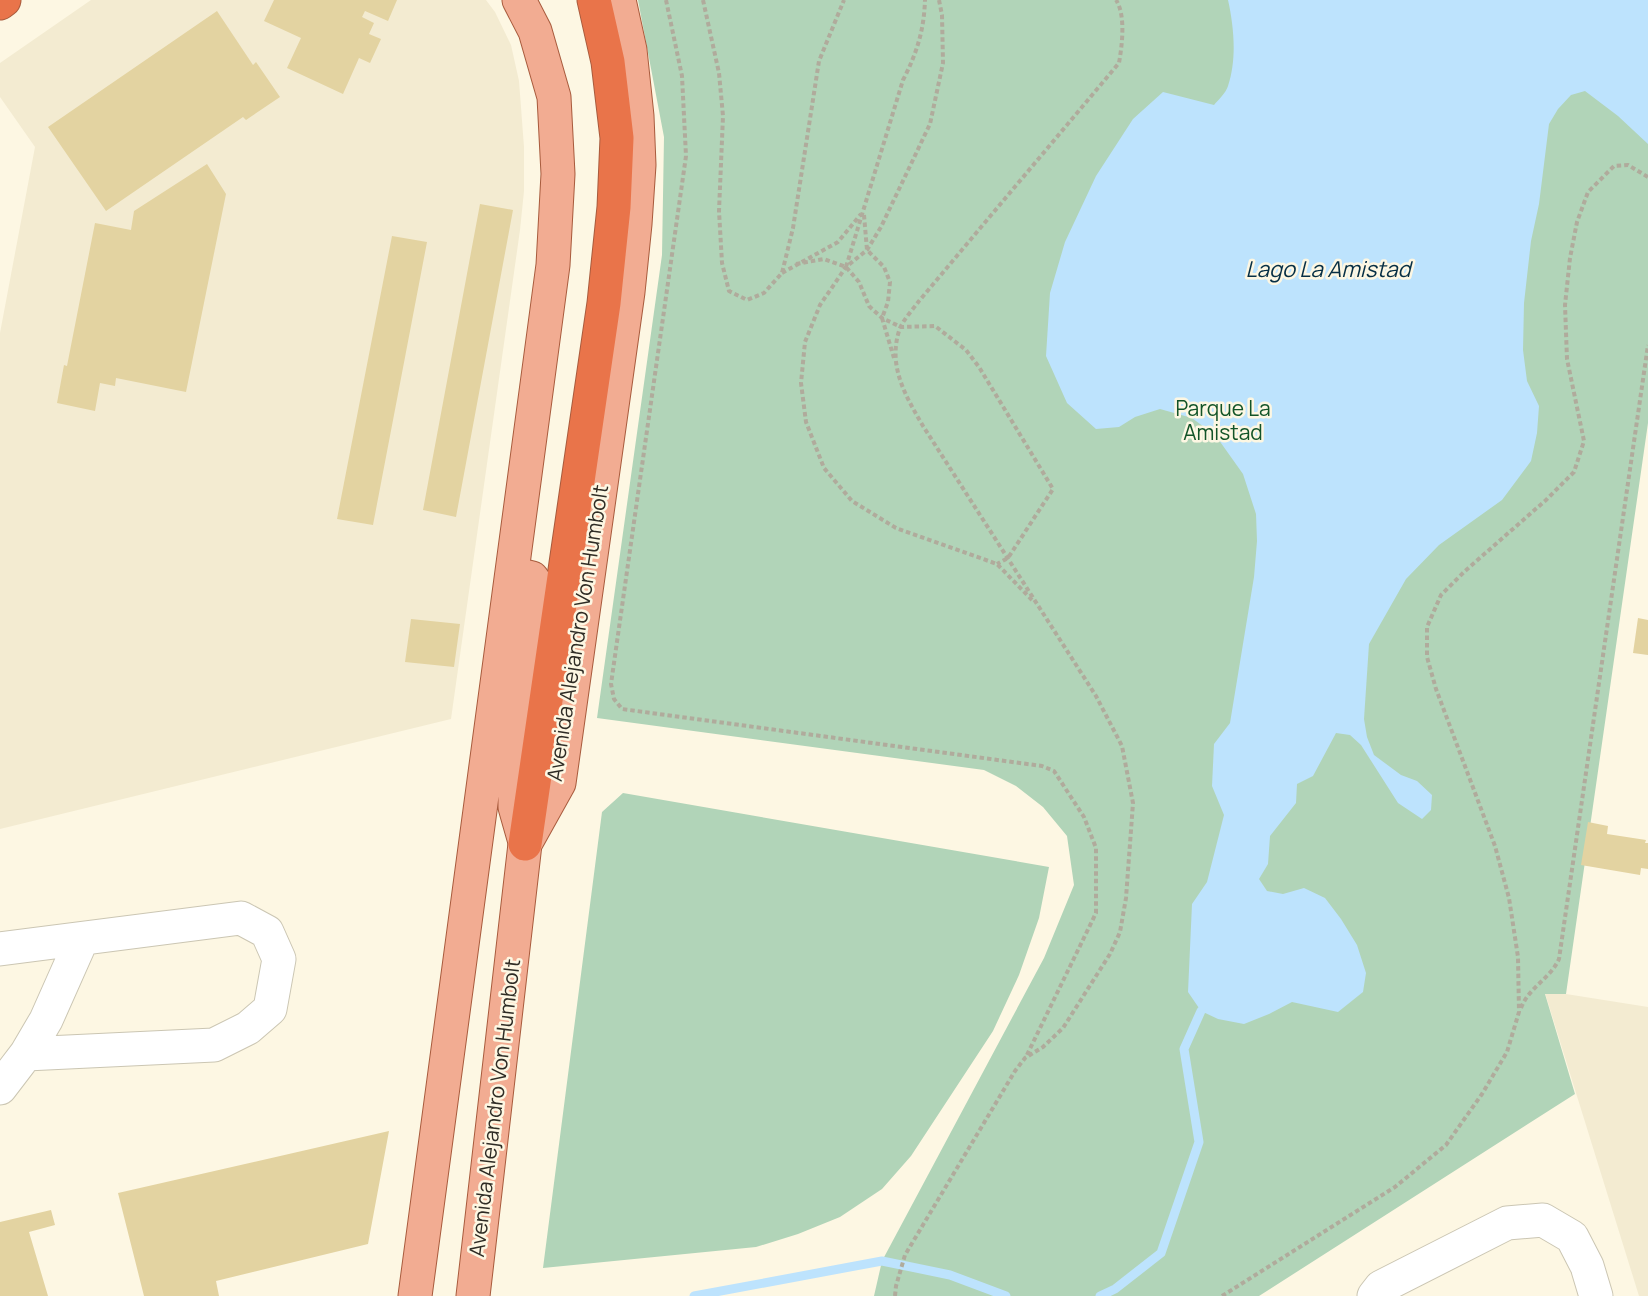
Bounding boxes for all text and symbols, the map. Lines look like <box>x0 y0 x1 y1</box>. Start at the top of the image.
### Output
water label: Lago La Amistad <box>1245 254 1414 284</box>
park label: Parque La Amistad <box>1175 394 1271 446</box>
street label: Avenida Alejandro Von Humbolt <box>540 483 614 783</box>
street label: Avenida Alejandro Von Humbolt <box>462 957 526 1258</box>

